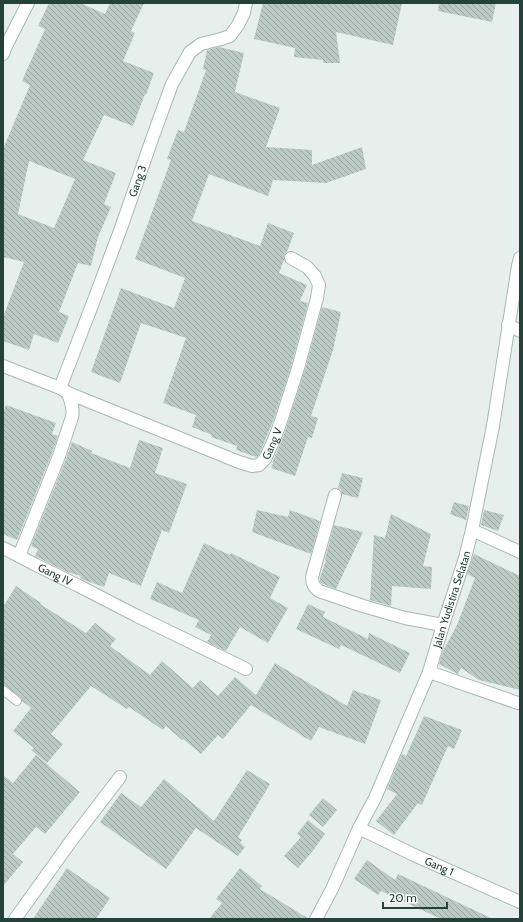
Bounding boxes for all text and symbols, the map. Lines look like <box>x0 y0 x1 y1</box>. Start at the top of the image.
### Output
street label: Gang 3 <box>125 163 149 199</box>
street label: Gang V <box>259 425 285 462</box>
street label: Jalan Yudistira Selatan <box>429 549 474 650</box>
street label: Gang IV <box>36 560 75 589</box>
street label: Gang 1 <box>423 854 456 879</box>
scale bar <box>383 884 447 910</box>
text: 20 m <box>389 890 417 905</box>

